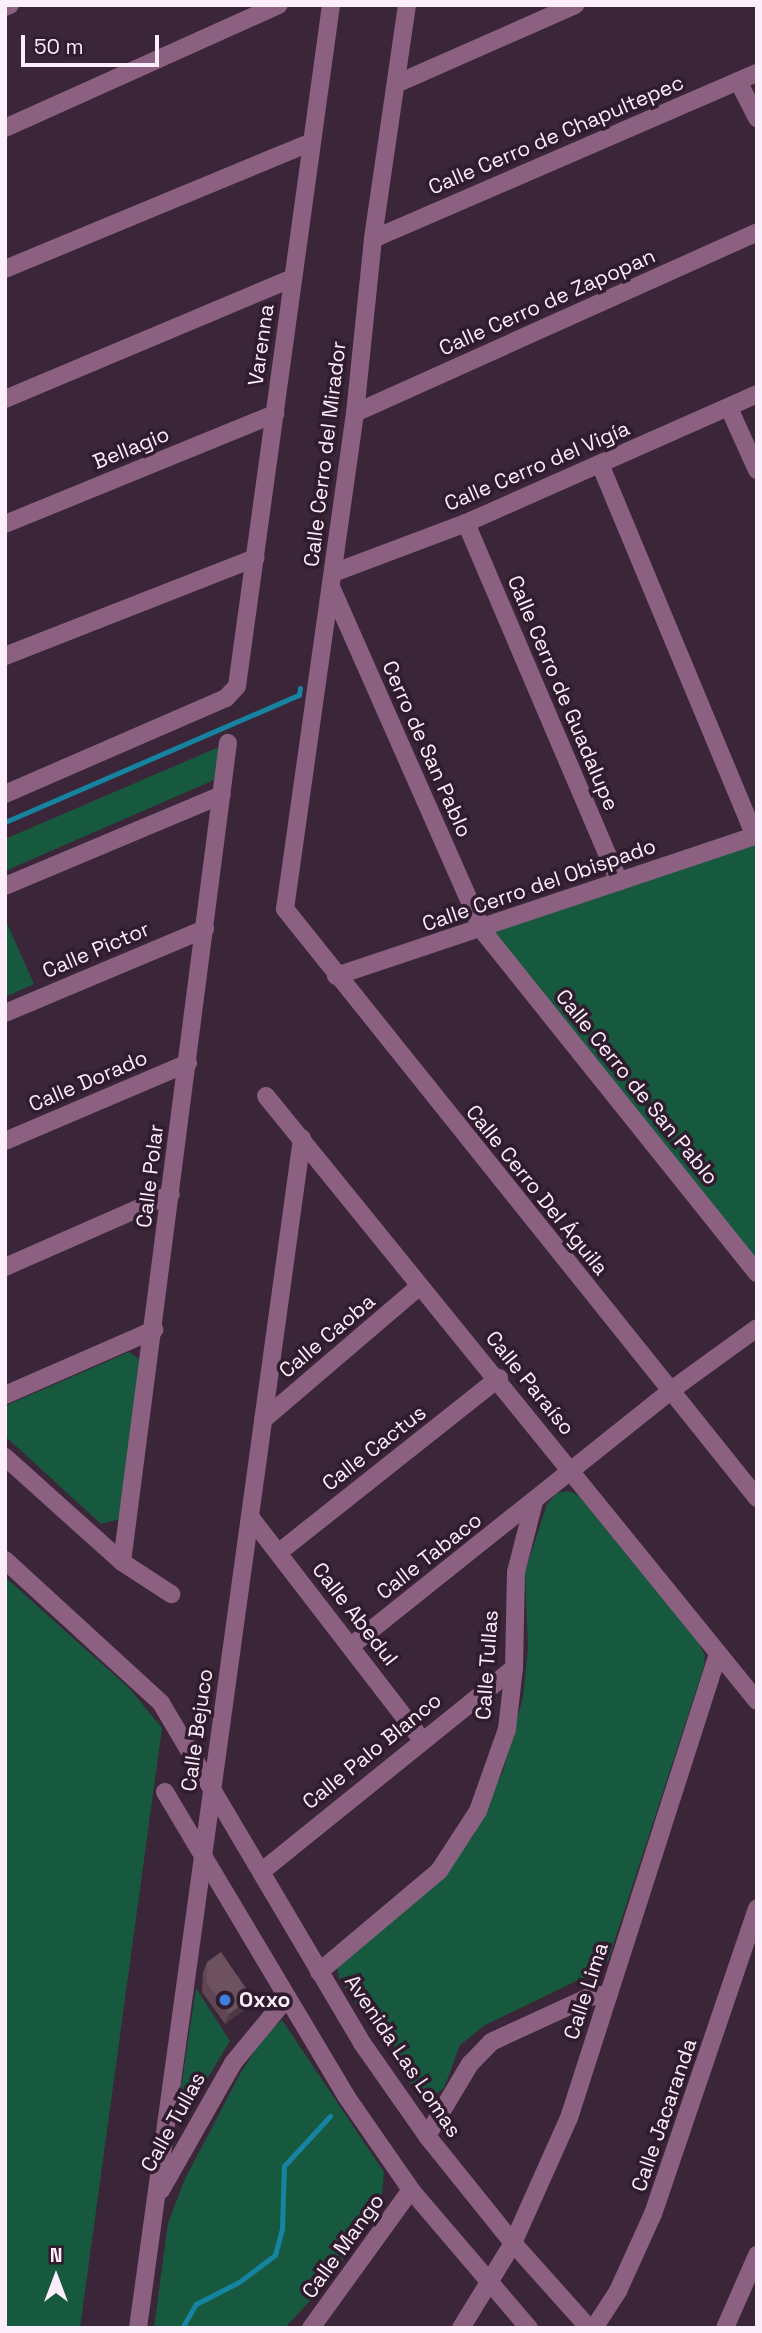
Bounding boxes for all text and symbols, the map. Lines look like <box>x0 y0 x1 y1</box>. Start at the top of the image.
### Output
scale bar <box>24 21 163 65</box>
text: 50 m <box>34 33 84 60</box>
street label: Calle Cerro de Chapultepec <box>425 70 687 200</box>
street label: Calle Cerro de Zapopan <box>435 243 659 361</box>
street label: Varenna <box>243 303 279 387</box>
street label: Calle Cerro del Mirador <box>299 340 351 568</box>
street label: Calle Cerro del Vigía <box>441 416 633 516</box>
street label: Bellagio <box>89 421 173 475</box>
street label: Calle Cerro de Guadalupe <box>502 572 624 814</box>
street label: Cerro de San Pablo <box>377 657 477 841</box>
street label: Calle Cerro del Obispado <box>419 833 659 937</box>
street label: Calle Pictor <box>39 916 153 984</box>
street label: Calle Cerro de San Pablo <box>550 984 724 1190</box>
street label: Calle Dorado <box>25 1045 151 1117</box>
street label: Calle Cerro Del Águila <box>460 1100 614 1280</box>
street label: Calle Polar <box>131 1123 169 1229</box>
street label: Calle Caoba <box>274 1289 380 1383</box>
street label: Calle Paraíso <box>480 1326 580 1440</box>
street label: Calle Cactus <box>317 1400 431 1496</box>
street label: Calle Tabaco <box>371 1507 487 1605</box>
street label: Calle Abedul <box>307 1557 403 1671</box>
street label: Calle Tullas <box>471 1609 503 1721</box>
street label: Calle Bejuco <box>176 1667 218 1793</box>
street label: Calle Palo Blanco <box>298 1687 446 1815</box>
street label: Calle Lima <box>559 1939 613 2043</box>
street label: Avenida Las Lomas <box>339 1970 467 2142</box>
place label: Oxxo <box>239 1987 290 2013</box>
marker: Oxxo <box>217 1992 233 2008</box>
street label: Calle Jacaranda <box>626 2035 702 2195</box>
street label: Calle Tullas <box>135 2068 211 2176</box>
street label: Calle Mango <box>297 2189 389 2303</box>
north arrow <box>21 2242 91 2312</box>
text: N <box>50 2243 62 2268</box>

